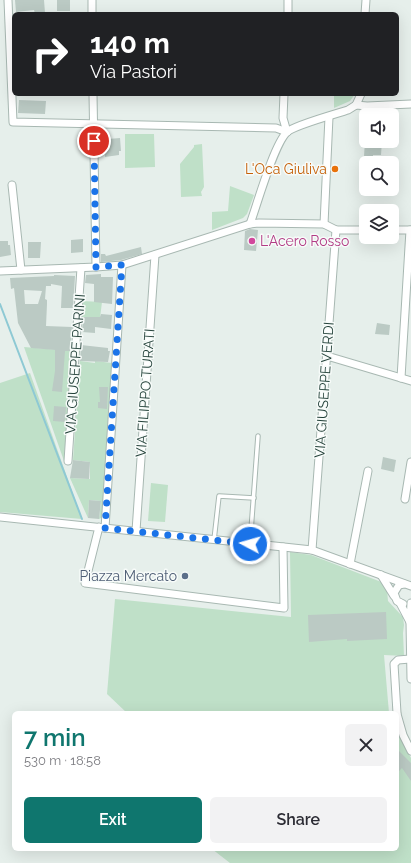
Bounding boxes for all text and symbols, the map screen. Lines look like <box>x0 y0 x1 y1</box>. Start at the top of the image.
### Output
text: 140 m <box>90 27 170 60</box>
icon: right <box>24 28 76 80</box>
text: Via Pastori <box>90 61 177 82</box>
map controls <box>359 108 399 244</box>
button: sound <box>359 108 399 148</box>
pin <box>77 124 111 158</box>
icon: arrive <box>83 130 105 152</box>
button: search <box>359 156 399 196</box>
place label: L'Oca Giuliva <box>245 161 327 177</box>
marker: L'Oca Giuliva <box>330 164 340 174</box>
button: layers <box>359 204 399 244</box>
place label: L'Acero Rosso <box>260 233 349 249</box>
marker: L'Acero Rosso <box>247 236 257 246</box>
street label: VIA GIUSEPPE PARINI <box>62 293 88 435</box>
street label: VIA GIUSEPPE VERDI <box>311 321 337 459</box>
street label: VIA FILIPPO TURATI <box>133 328 157 458</box>
position arrow <box>229 523 271 565</box>
place label: Piazza Mercato <box>79 568 177 584</box>
marker: Piazza Mercato <box>180 571 190 581</box>
text: 7 min <box>24 723 85 752</box>
button: close <box>345 724 387 766</box>
text: 530 m · 18:58 <box>24 753 101 768</box>
button: Exit <box>24 797 202 843</box>
button: Share <box>210 797 387 843</box>

